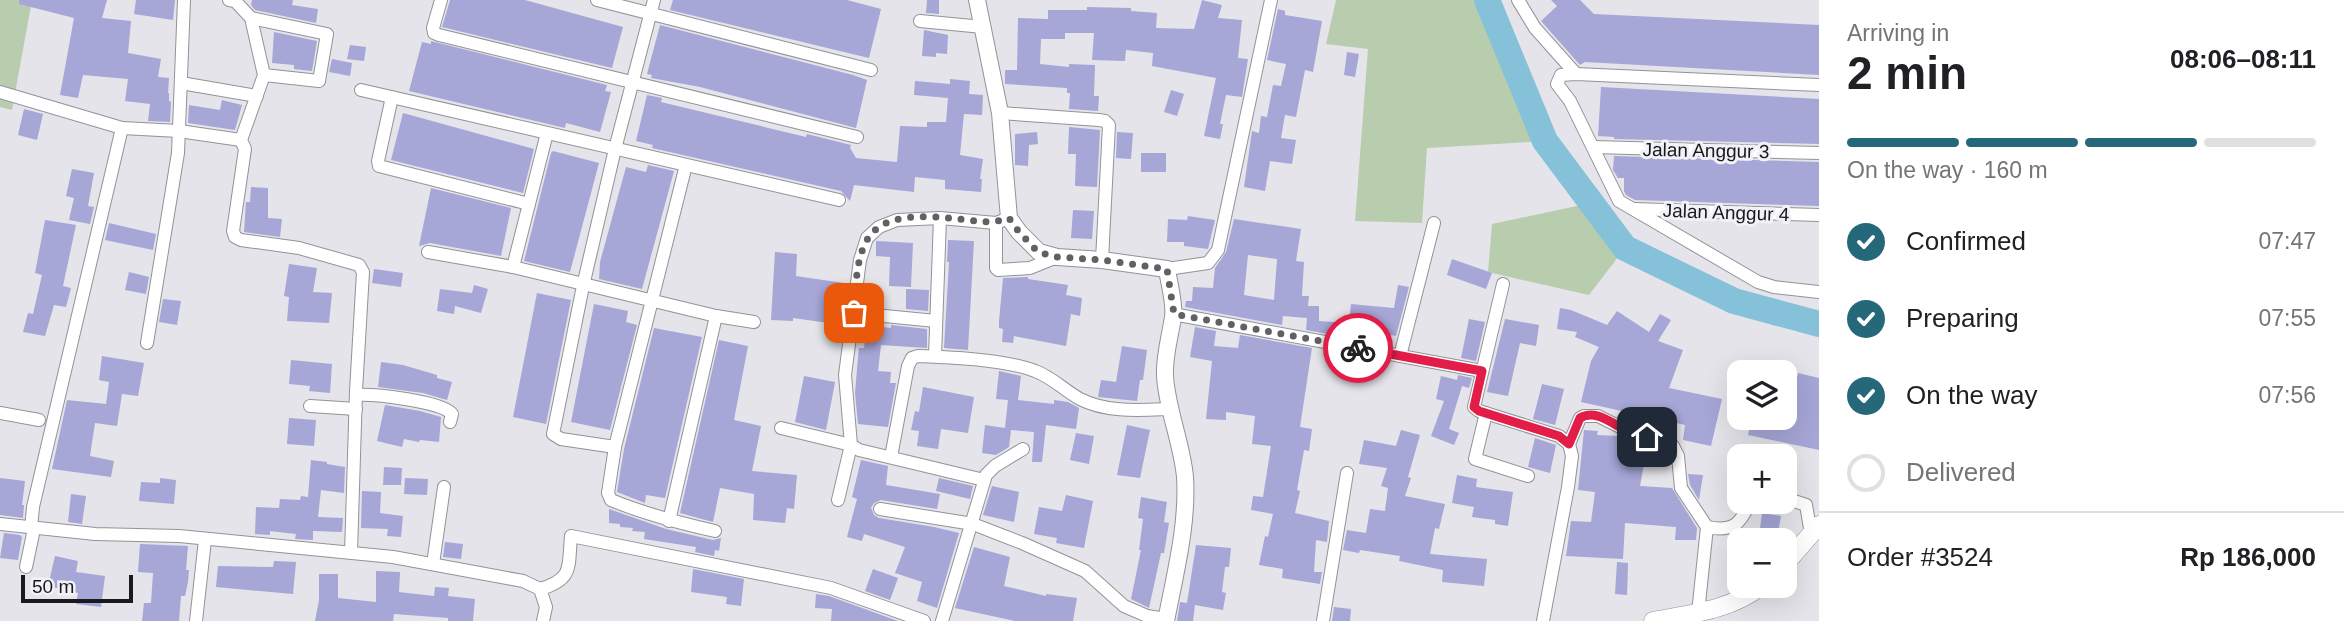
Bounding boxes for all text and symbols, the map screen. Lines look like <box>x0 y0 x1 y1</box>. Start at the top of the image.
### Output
text: Arriving in <box>1847 20 1949 46</box>
text: 08:06–08:11 <box>2170 44 2316 74</box>
text: 2 min <box>1847 47 1967 99</box>
street label: Jalan Anggur 3 <box>1642 139 1770 162</box>
text: On the way · 160 m <box>1847 157 2048 183</box>
street label: Jalan Anggur 4 <box>1662 200 1790 225</box>
icon: check <box>1847 223 1885 261</box>
text: Confirmed <box>1906 226 2026 256</box>
text: 07:47 <box>2258 228 2316 254</box>
pin <box>824 283 884 343</box>
icon: bag <box>835 294 873 332</box>
icon: check <box>1847 300 1885 338</box>
text: Preparing <box>1906 303 2019 333</box>
text: 07:55 <box>2258 305 2316 331</box>
courier <box>1323 313 1393 383</box>
icon: bike <box>1339 329 1377 367</box>
map controls <box>1727 360 1797 598</box>
button: layers <box>1727 360 1797 430</box>
icon: check <box>1847 377 1885 415</box>
text: On the way <box>1906 380 2038 410</box>
text: 07:56 <box>2258 382 2316 408</box>
pin <box>1617 407 1677 467</box>
icon: home <box>1628 418 1666 456</box>
button: + <box>1727 444 1797 514</box>
text: Delivered <box>1906 457 2016 487</box>
button: − <box>1727 528 1797 598</box>
text: Order #3524 <box>1847 542 1993 572</box>
text: Rp 186,000 <box>2180 542 2316 572</box>
scale bar <box>21 572 133 604</box>
text: 50 m <box>32 576 74 597</box>

